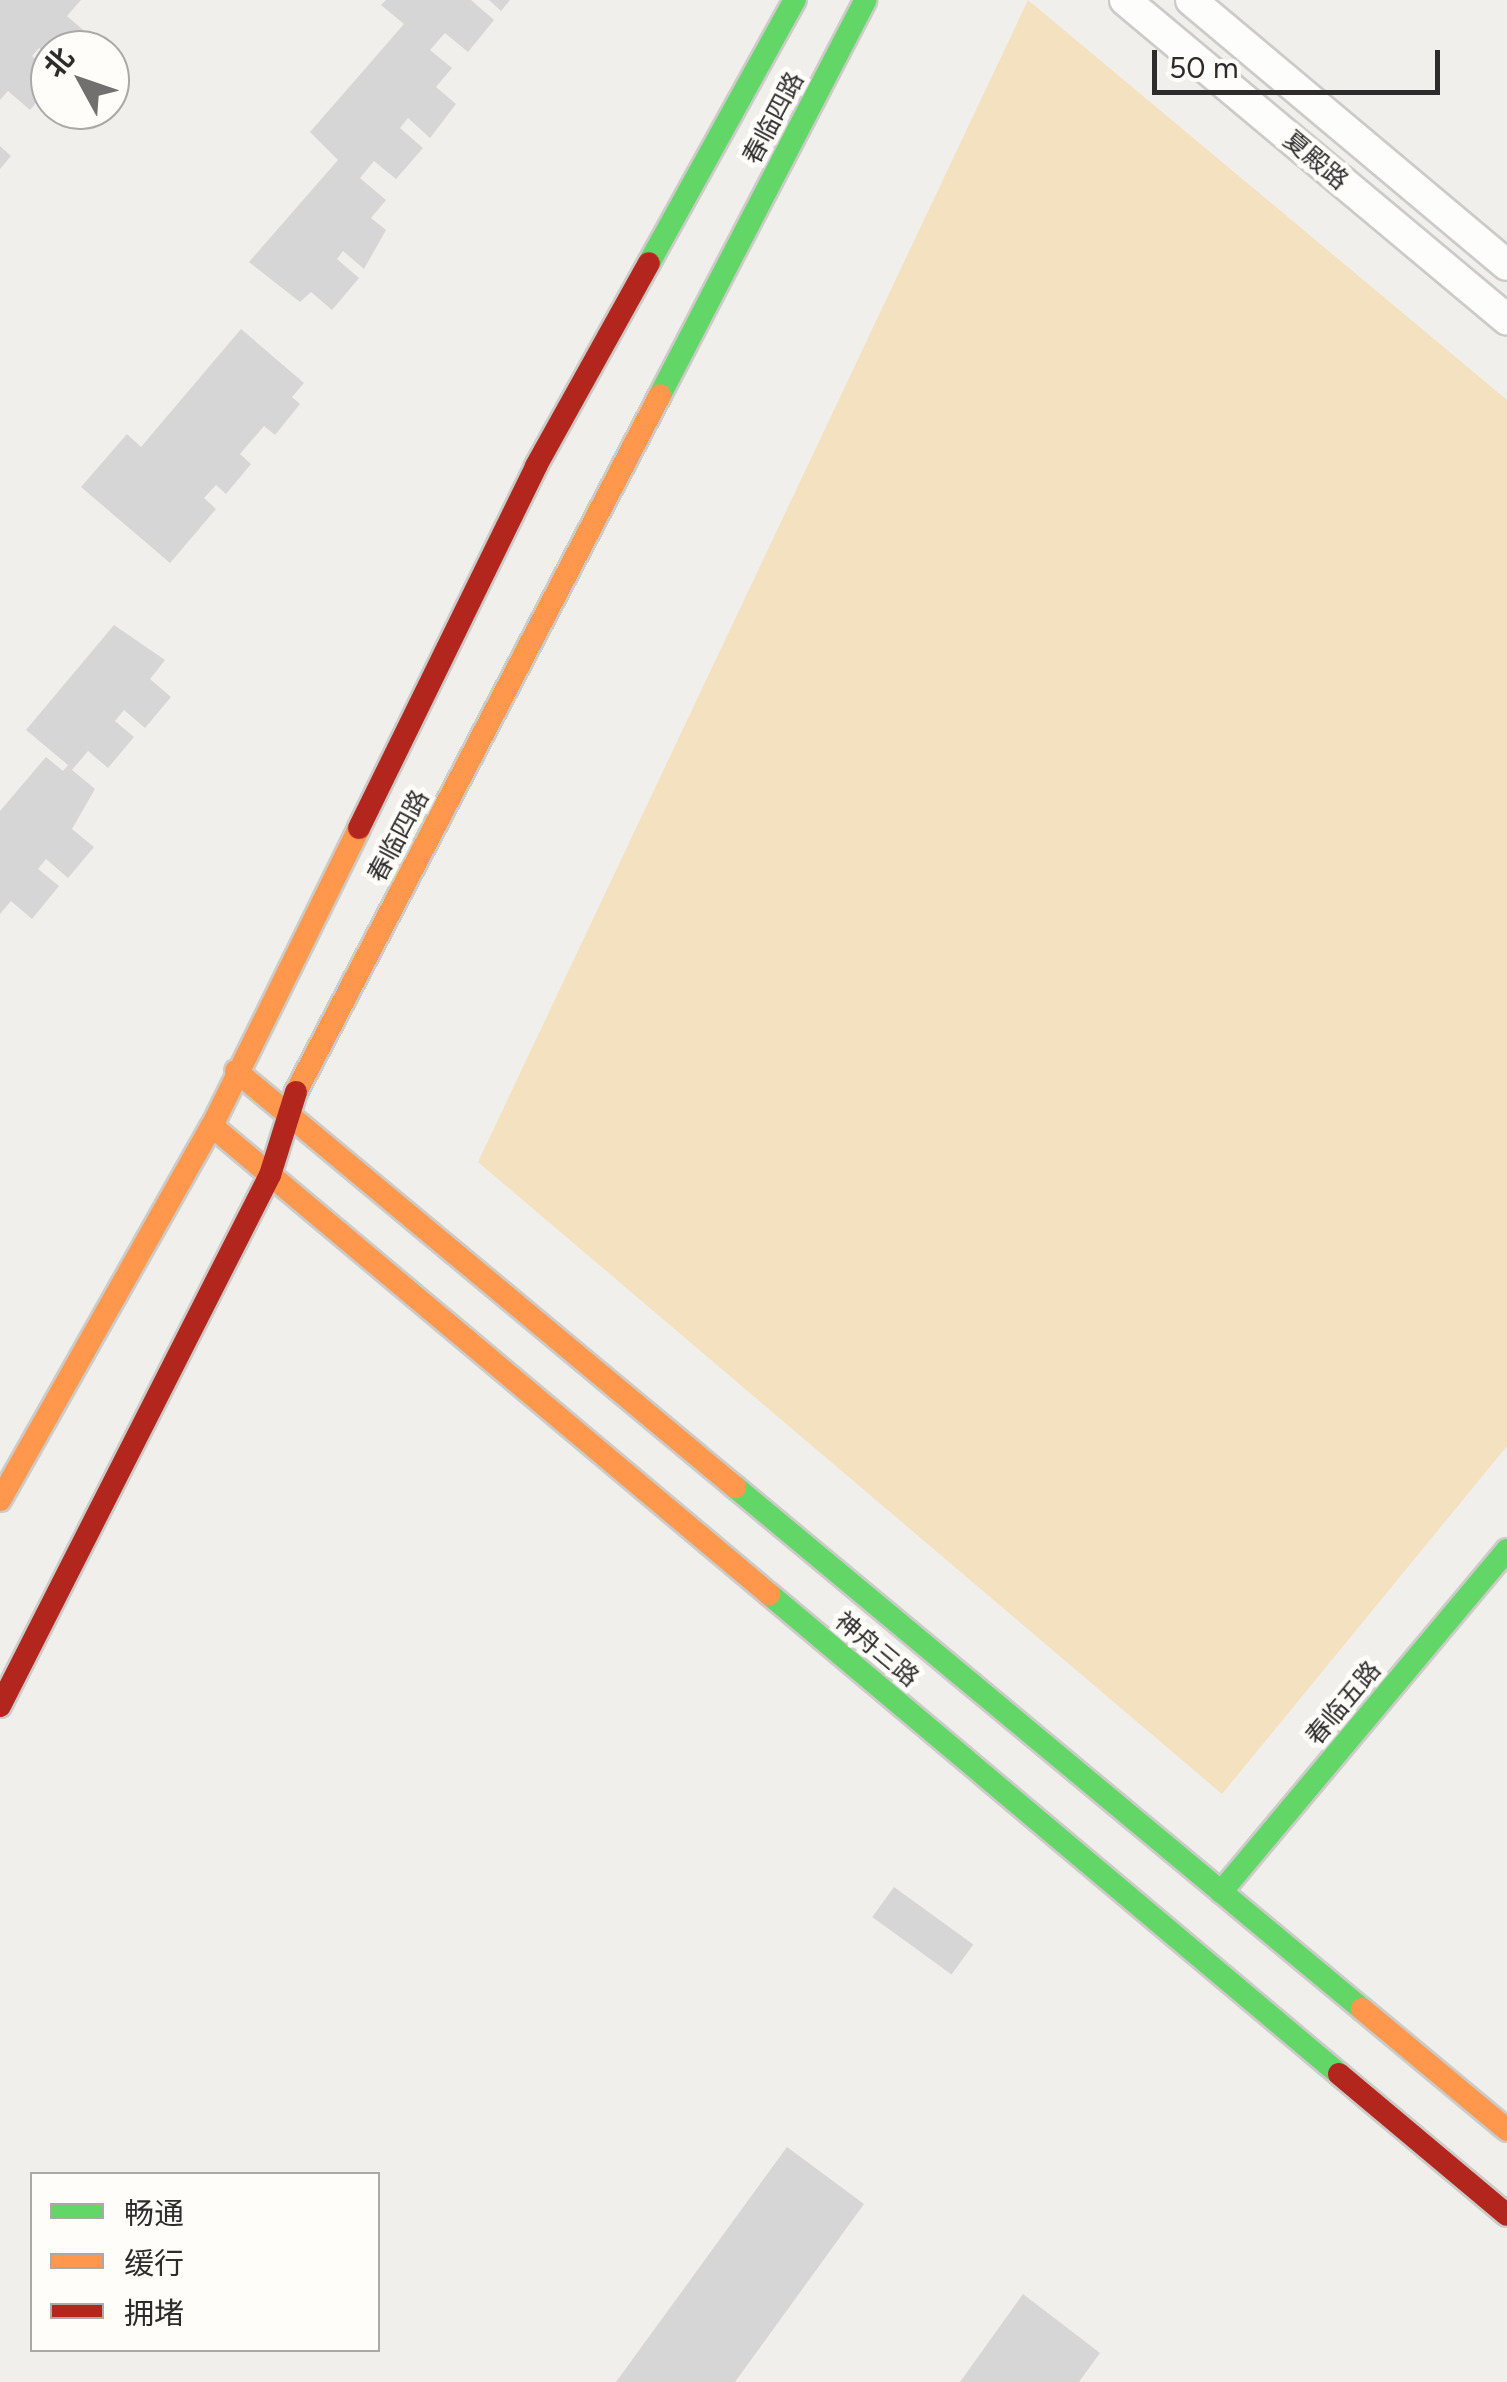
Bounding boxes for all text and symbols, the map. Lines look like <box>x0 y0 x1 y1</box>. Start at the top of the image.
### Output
north arrow <box>30 30 130 130</box>
scale bar <box>1157 30 1444 92</box>
text: 北 <box>37 40 81 84</box>
text: 50 m <box>1169 49 1238 86</box>
street label: 春临四路 <box>736 67 810 169</box>
street label: 夏殿路 <box>1278 124 1354 196</box>
street label: 春临四路 <box>361 785 435 887</box>
street label: 神舟三路 <box>829 1605 925 1693</box>
street label: 春临五路 <box>1299 1655 1387 1751</box>
legend <box>30 2172 380 2352</box>
text: 畅通 <box>124 2195 184 2232</box>
text: 缓行 <box>124 2245 184 2282</box>
text: 拥堵 <box>124 2295 184 2332</box>

